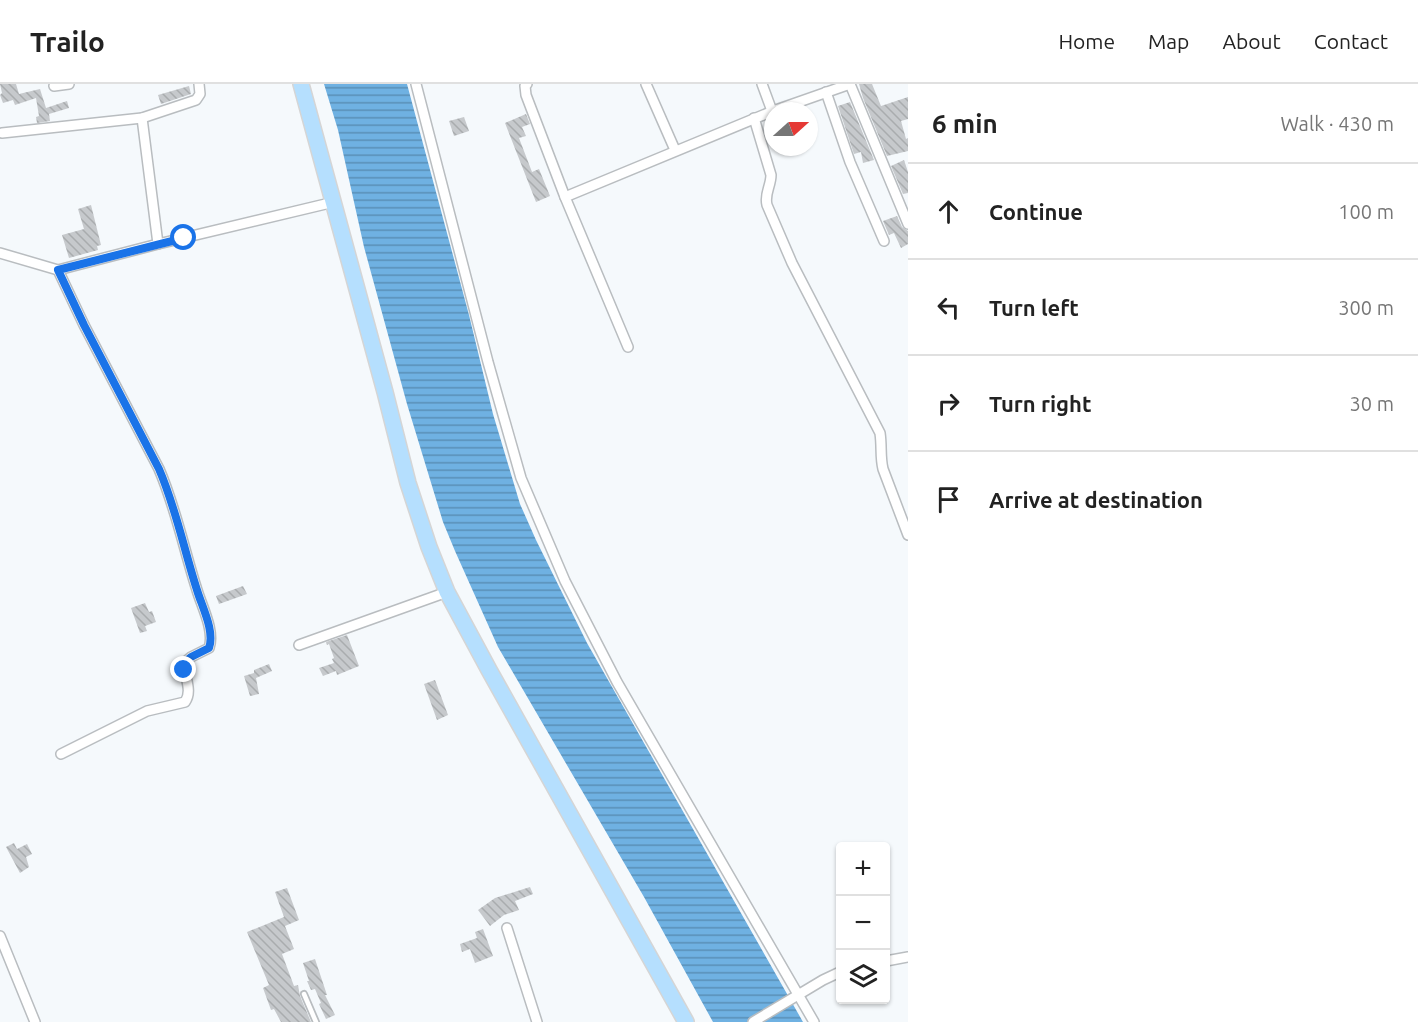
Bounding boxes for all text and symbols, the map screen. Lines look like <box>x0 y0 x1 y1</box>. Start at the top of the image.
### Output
text: Trailo <box>30 26 105 57</box>
text: Home <box>1058 29 1115 53</box>
text: Map <box>1148 29 1189 53</box>
text: About <box>1222 29 1281 53</box>
text: Contact <box>1314 29 1388 53</box>
north arrow <box>764 102 818 156</box>
text: 6 min <box>932 109 998 138</box>
text: Walk · 430 m <box>1281 112 1394 135</box>
icon: ahead <box>932 195 965 228</box>
text: Continue <box>989 199 1083 224</box>
text: 100 m <box>1338 200 1394 223</box>
route start <box>170 224 196 250</box>
icon: left <box>932 291 965 324</box>
text: Turn left <box>989 295 1079 320</box>
text: 300 m <box>1338 296 1394 319</box>
icon: right <box>932 387 965 420</box>
text: Turn right <box>989 391 1091 416</box>
text: 30 m <box>1350 392 1394 415</box>
icon: arrive <box>932 483 965 516</box>
text: Arrive at destination <box>989 487 1203 512</box>
route end <box>170 656 196 682</box>
map controls <box>836 842 890 1004</box>
button: + <box>836 842 890 896</box>
button: − <box>836 896 890 950</box>
button: layers <box>836 950 890 1004</box>

